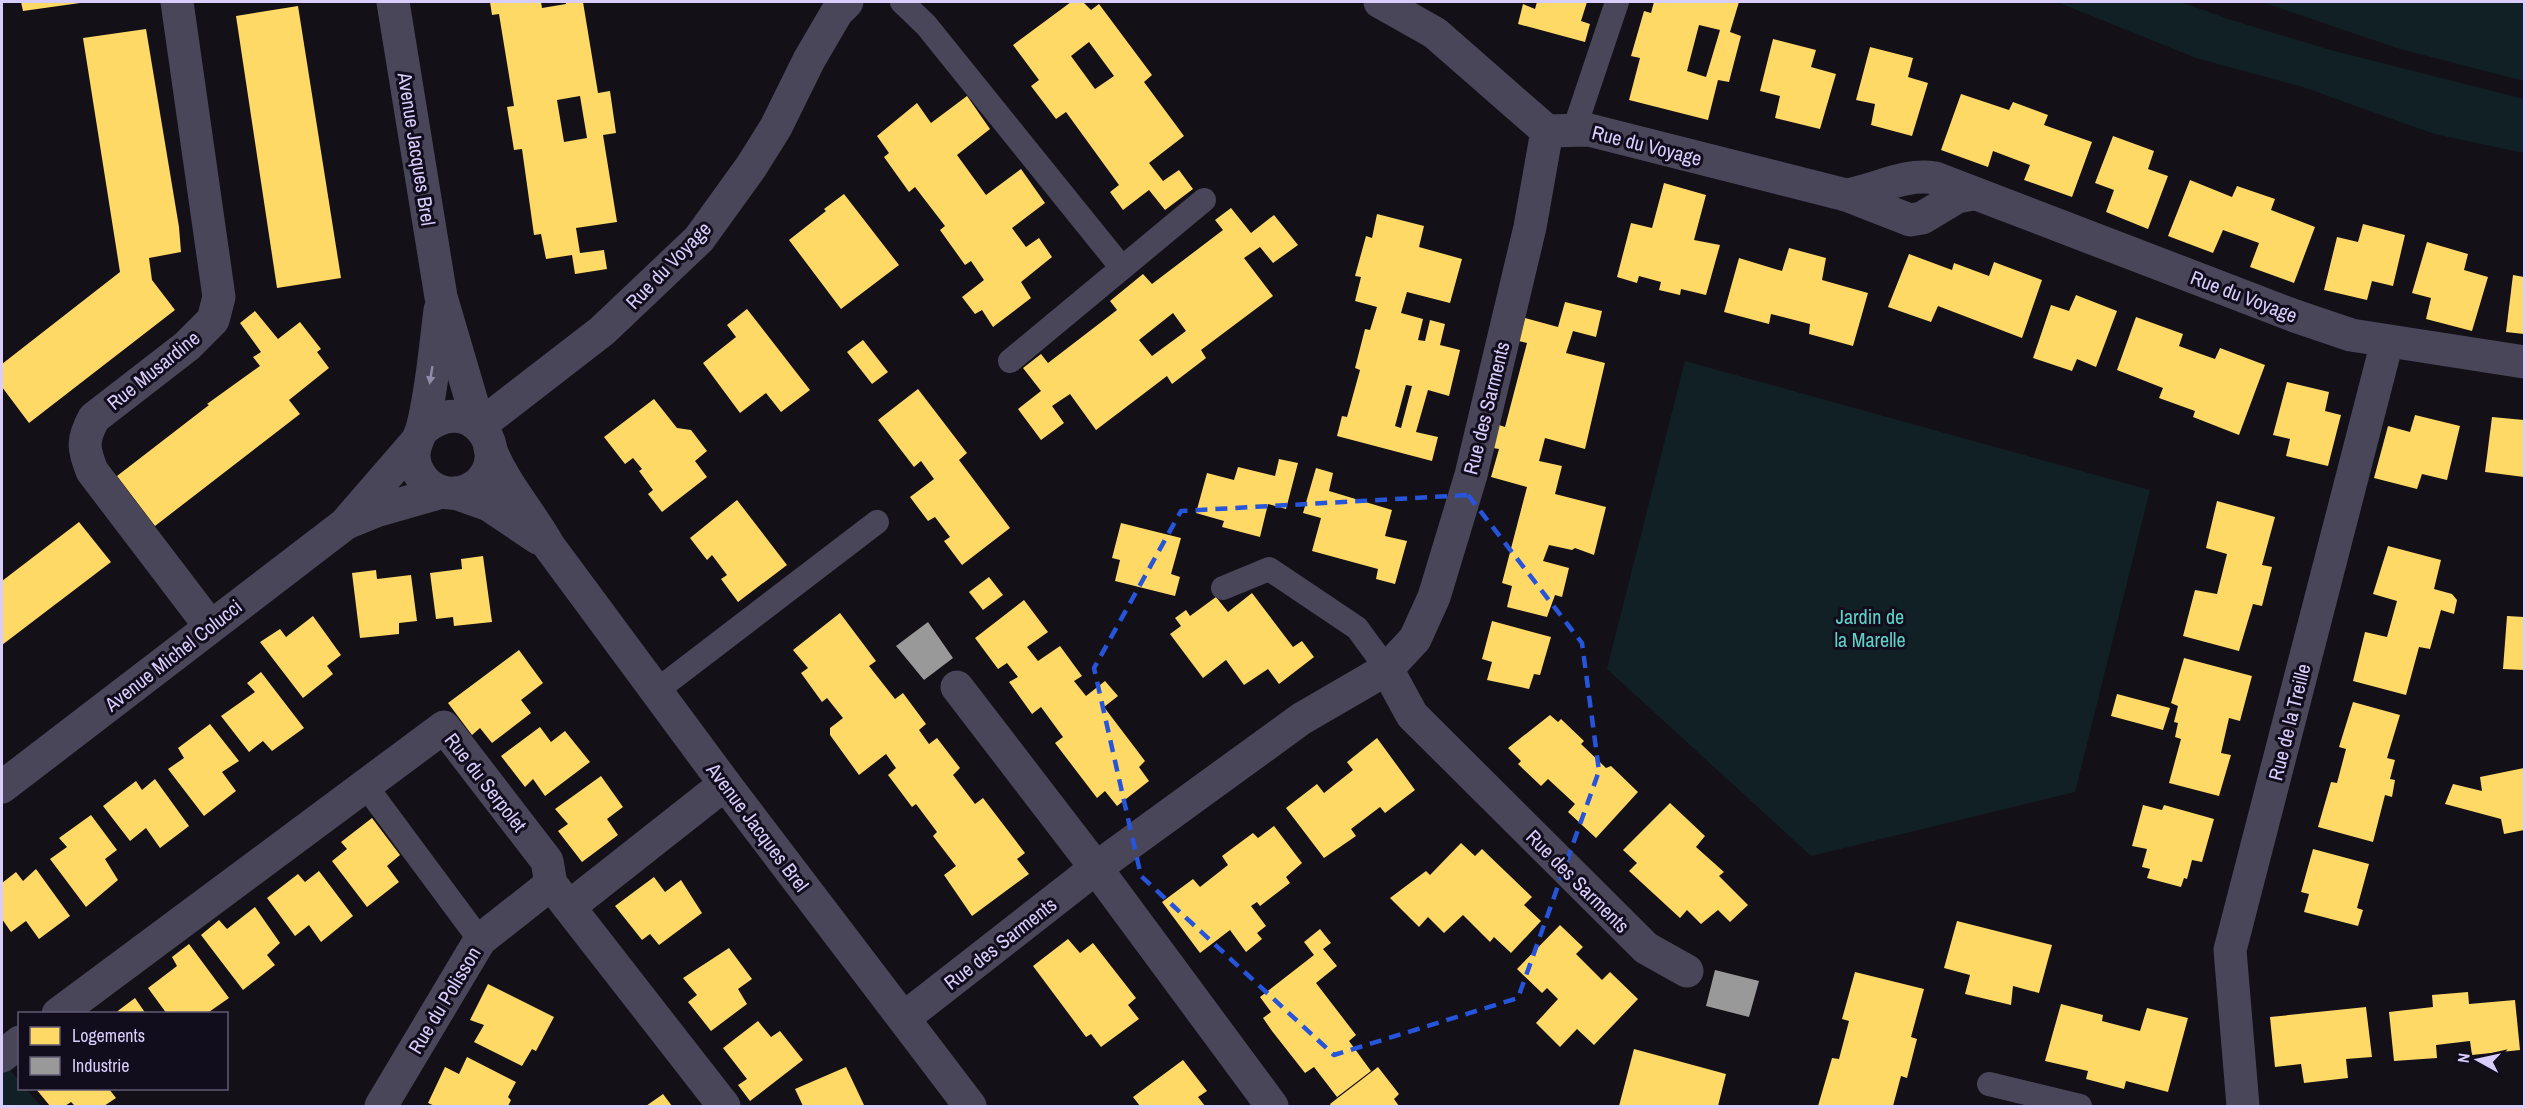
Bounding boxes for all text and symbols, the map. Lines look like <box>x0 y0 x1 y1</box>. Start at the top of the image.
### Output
street label: Avenue Jacques Brel <box>391 70 442 228</box>
street label: Rue du Voyage <box>1589 118 1705 172</box>
street label: Rue du Voyage <box>619 215 717 315</box>
street label: Rue du Voyage <box>2187 263 2301 329</box>
street label: Rue Musardine <box>101 324 205 416</box>
street label: Rue des Sarments <box>1456 339 1516 477</box>
one-way arrow <box>426 366 435 385</box>
street label: Avenue Michel Colucci <box>98 593 247 718</box>
park label: Jardin de la Marelle <box>1834 603 1906 653</box>
street label: Rue de la Treille <box>2261 661 2317 783</box>
street label: Rue du Serpolet <box>439 727 533 837</box>
street label: Avenue Jacques Brel <box>700 756 815 897</box>
street label: Rue des Sarments <box>1520 823 1636 939</box>
street label: Rue des Sarments <box>938 891 1062 995</box>
street label: Rue du Polisson <box>401 941 487 1059</box>
legend <box>18 1012 228 1090</box>
text: Logements <box>72 1023 145 1048</box>
north arrow <box>2448 1030 2508 1090</box>
text: N <box>2452 1052 2475 1064</box>
text: Industrie <box>72 1053 129 1078</box>

